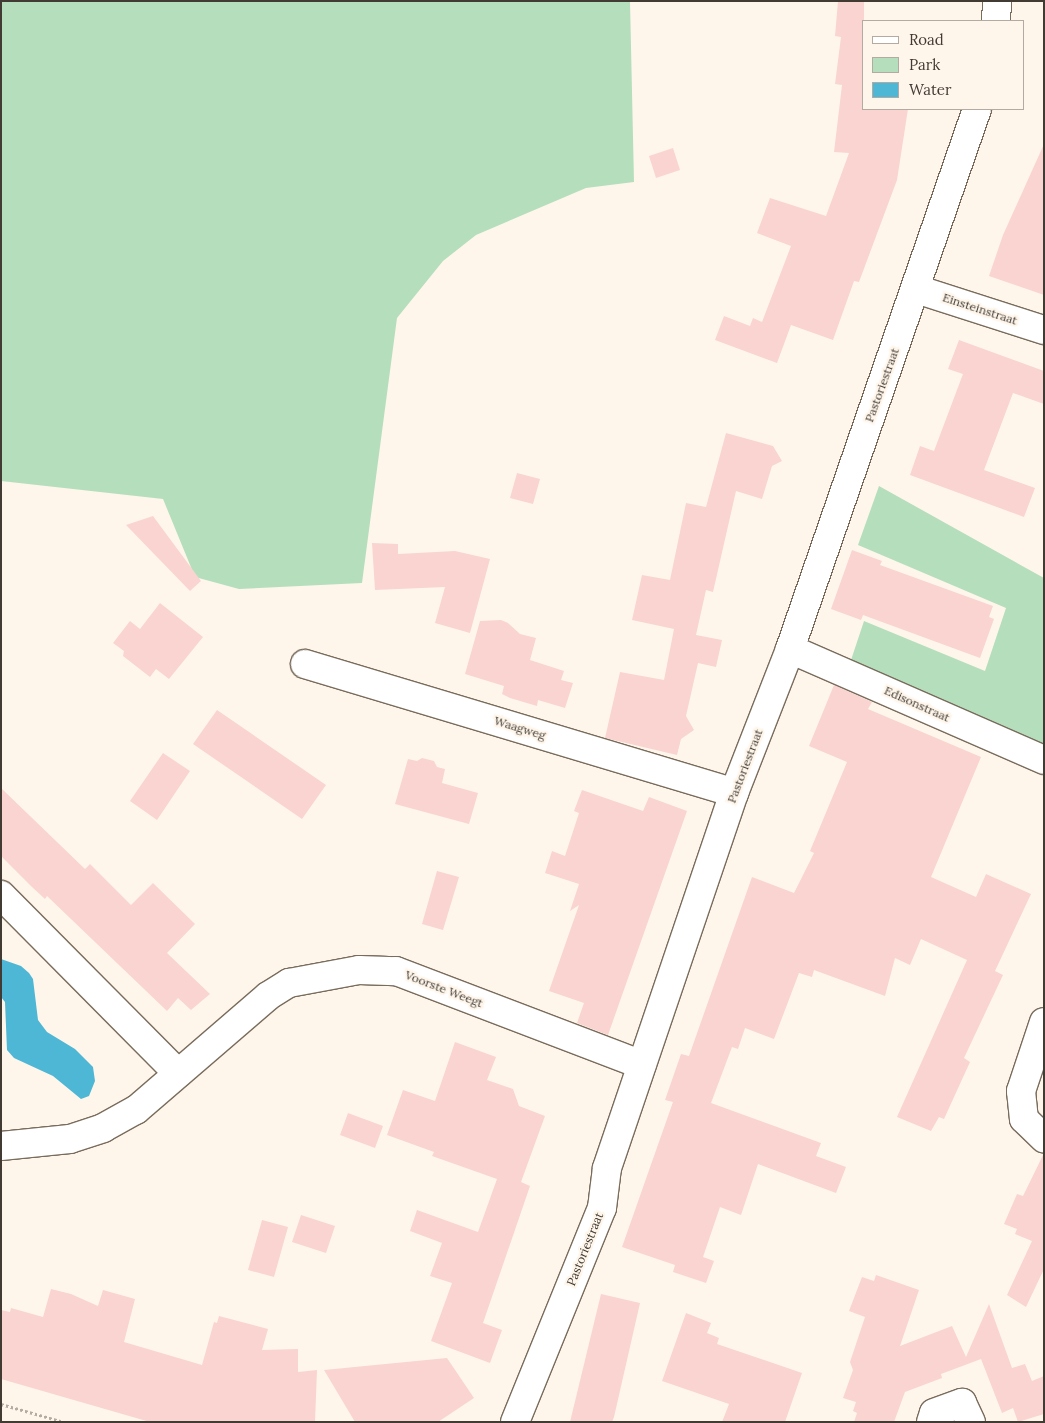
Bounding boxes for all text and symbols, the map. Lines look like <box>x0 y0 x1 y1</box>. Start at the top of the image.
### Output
legend <box>862 20 1025 110</box>
text: Road <box>909 30 944 49</box>
text: Park <box>909 55 940 74</box>
text: Water <box>909 80 951 99</box>
street label: Einsteinstraat <box>941 290 1019 328</box>
street label: Pastoriestraat <box>862 346 902 424</box>
street label: Edisonstraat <box>882 683 952 725</box>
street label: Waagweg <box>492 713 548 743</box>
street label: Pastoriestraat <box>724 727 766 805</box>
street label: Voorste Weegt <box>403 968 485 1010</box>
street label: Pastoriestraat <box>564 1210 606 1288</box>

